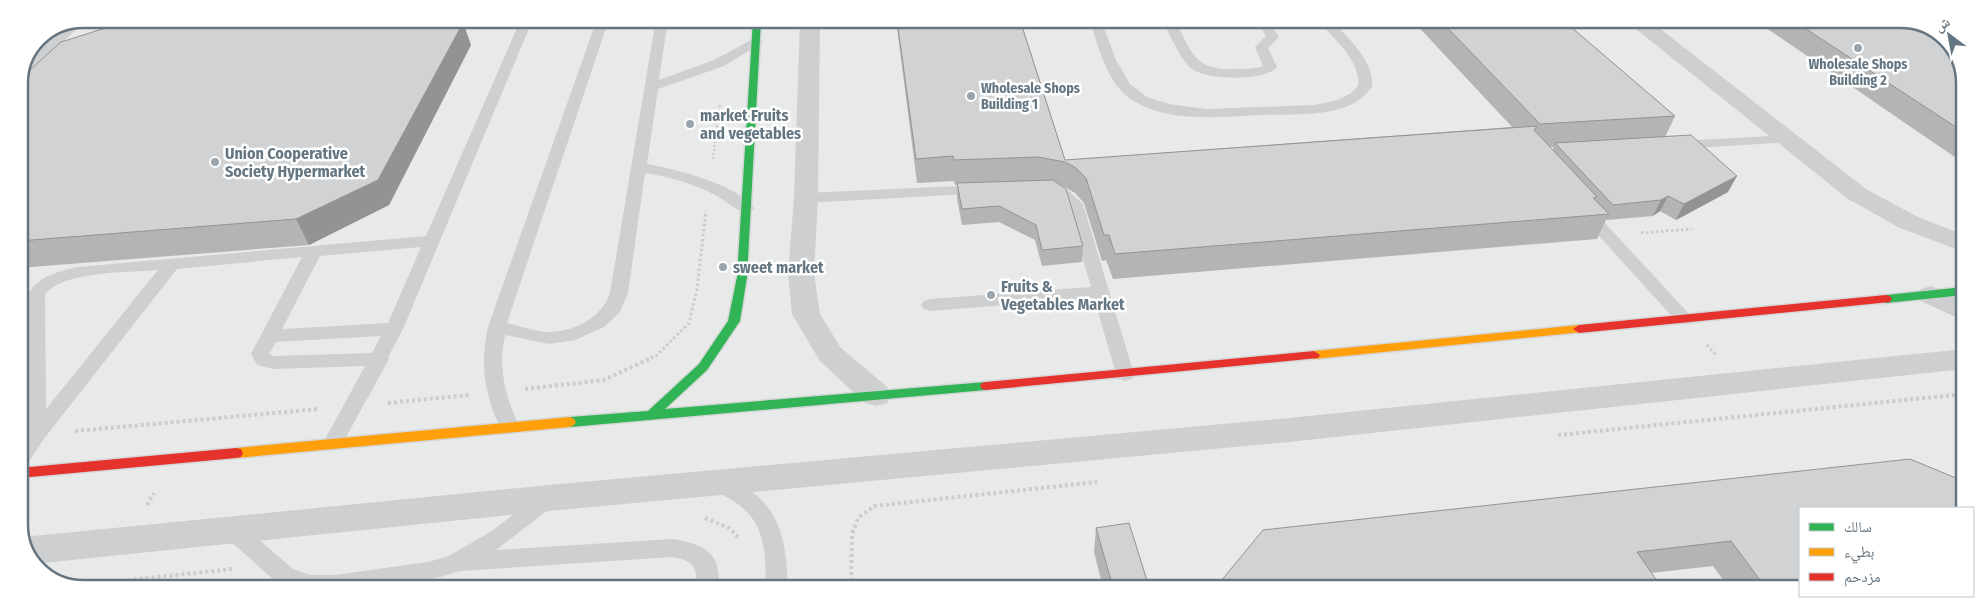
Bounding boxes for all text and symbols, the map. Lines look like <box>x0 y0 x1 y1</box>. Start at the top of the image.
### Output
north arrow <box>1924 10 1974 60</box>
text: ش <box>1932 13 1953 36</box>
marker: Wholesale Shops Building 2 <box>1852 42 1864 54</box>
place label: Wholesale Shops Building 2 <box>1809 56 1907 89</box>
place label: Wholesale Shops Building 1 <box>981 80 1080 113</box>
marker: Wholesale Shops Building 1 <box>965 90 977 102</box>
place label: market Fruits and vegetables <box>700 106 801 143</box>
marker: market Fruits and vegetables <box>684 118 696 130</box>
place label: Union Cooperative Society Hypermarket <box>225 144 366 181</box>
marker: Union Cooperative Society Hypermarket <box>209 156 221 168</box>
place label: sweet market <box>733 258 824 277</box>
marker: sweet market <box>717 261 729 273</box>
place label: Fruits & Vegetables Market <box>1000 277 1125 314</box>
marker: Fruits & Vegetables Market <box>985 289 997 301</box>
legend <box>1799 507 1974 597</box>
text: سالك <box>1844 518 1872 536</box>
text: بطيء <box>1844 543 1874 564</box>
text: مزدحم <box>1844 568 1881 587</box>

